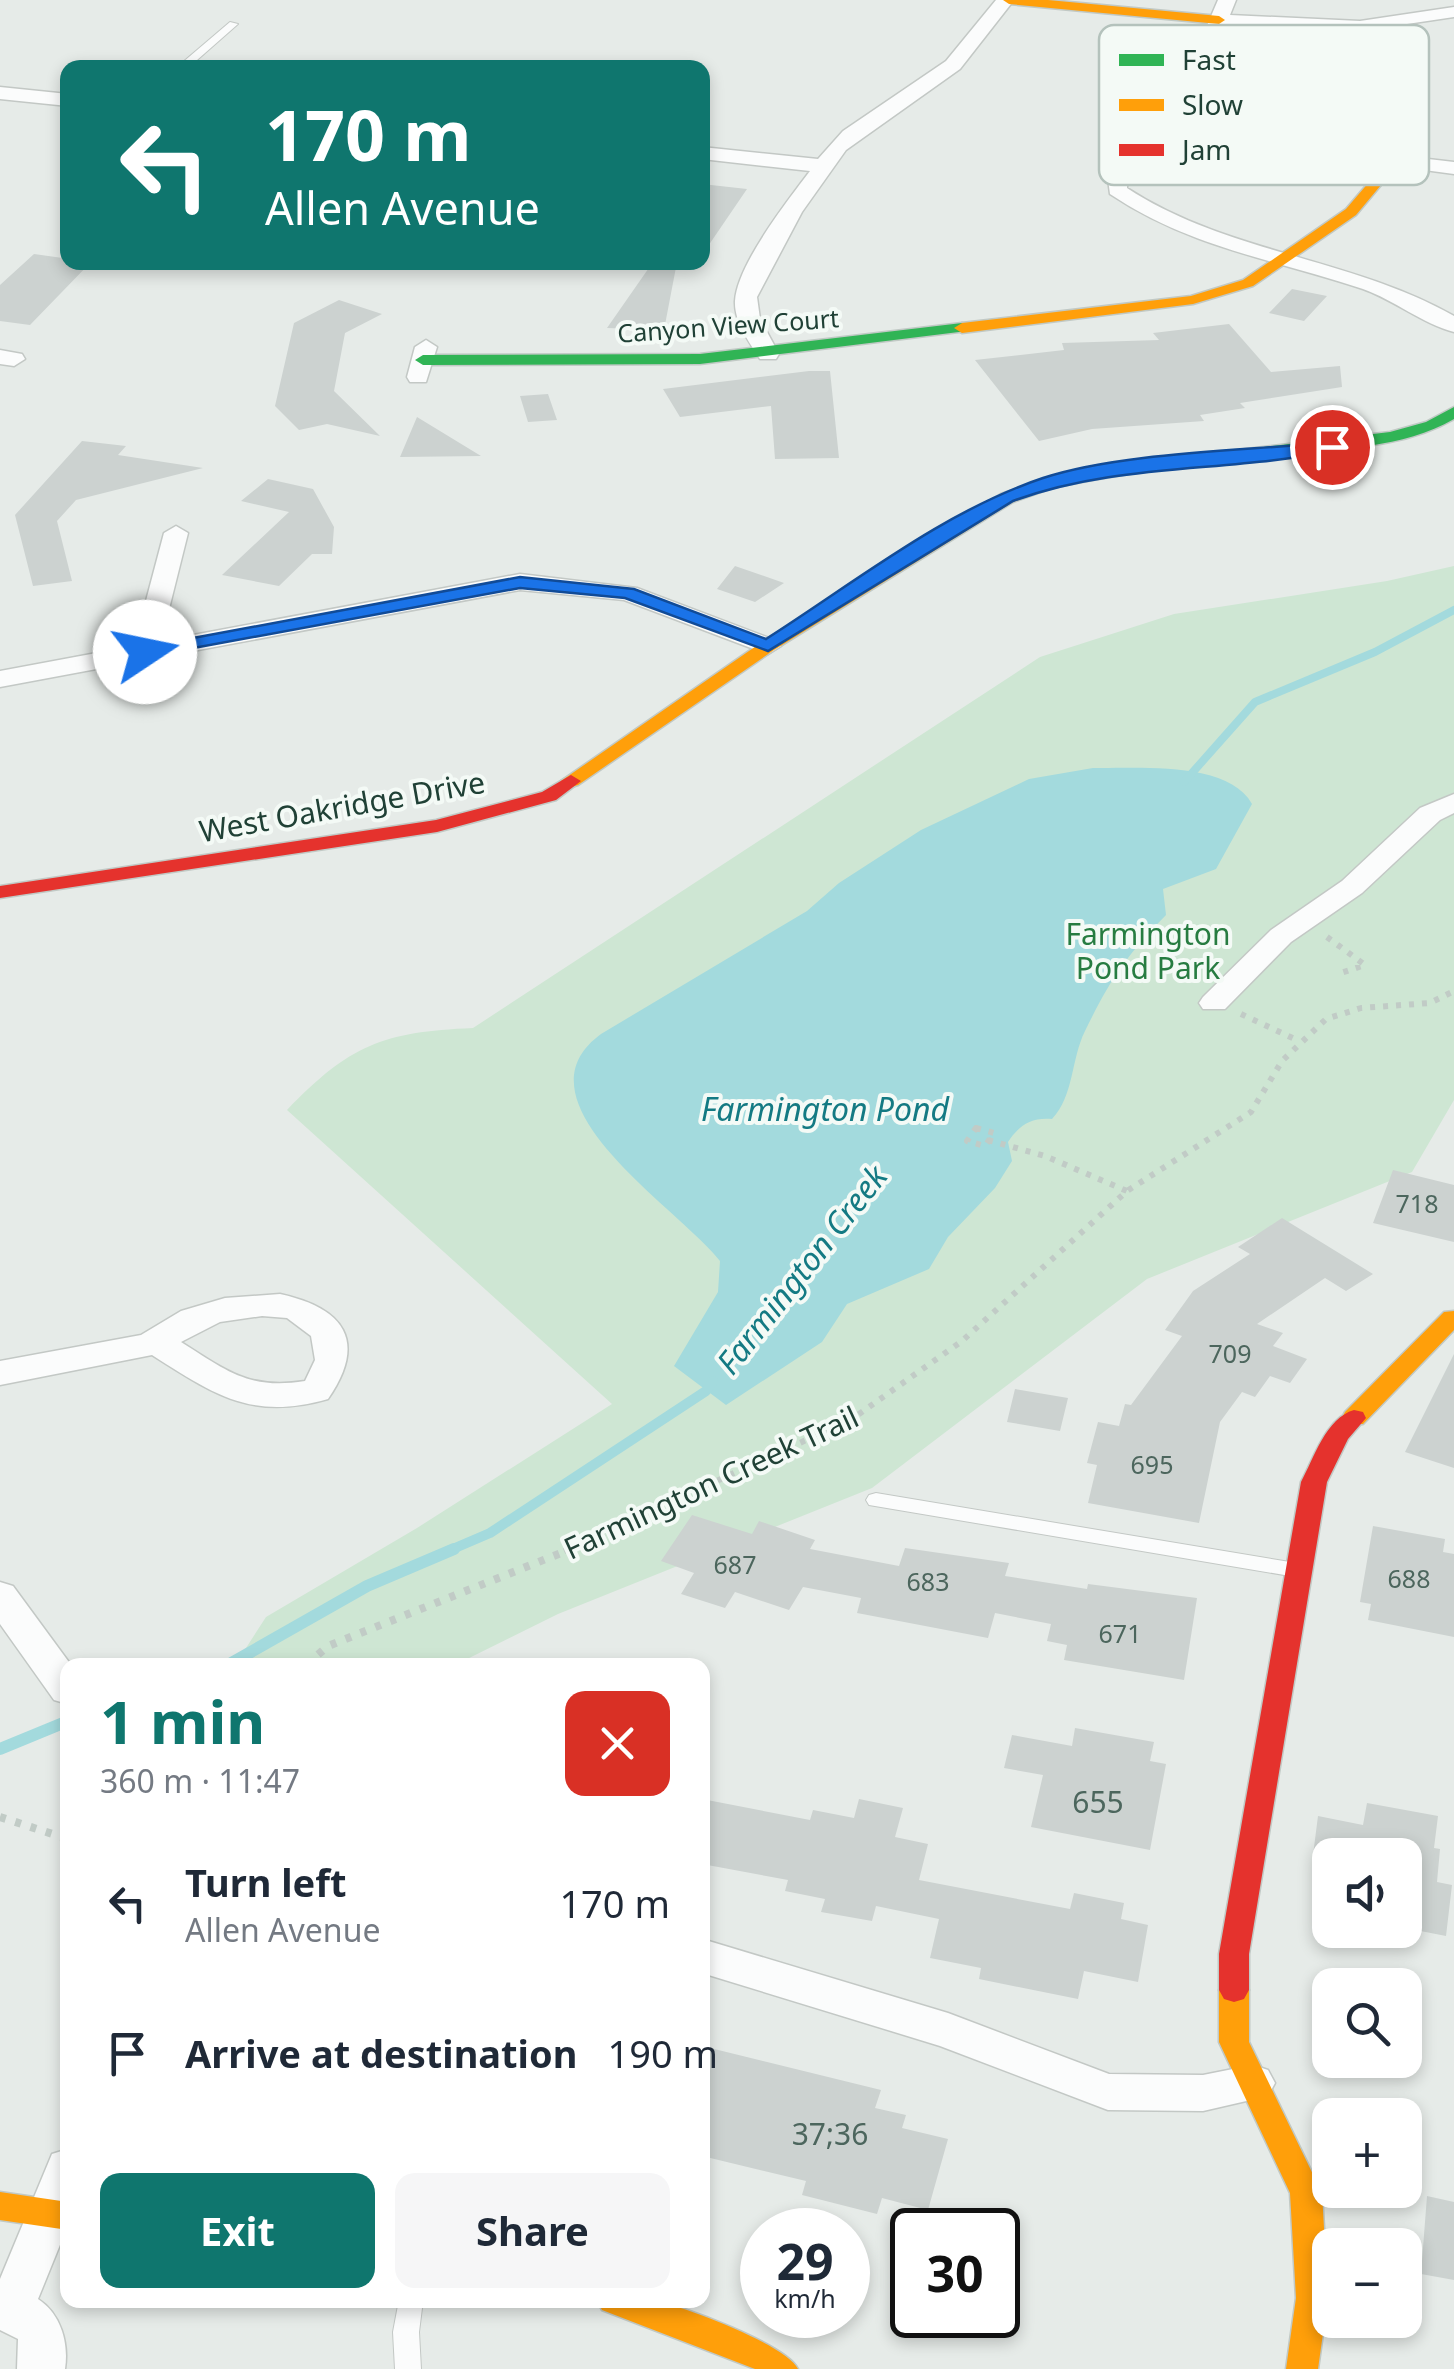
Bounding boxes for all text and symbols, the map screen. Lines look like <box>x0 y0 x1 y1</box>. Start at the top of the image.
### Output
legend <box>1099 25 1429 185</box>
text: Fast <box>1182 40 1236 78</box>
text: Slow <box>1182 85 1243 123</box>
text: 170 m <box>265 86 472 182</box>
icon: left <box>100 100 230 230</box>
text: Jam <box>1179 130 1232 168</box>
text: Allen Avenue <box>265 177 540 238</box>
street label: Canyon View Court <box>616 300 840 350</box>
pin <box>1290 405 1375 490</box>
icon: arrive <box>1305 420 1360 475</box>
position arrow <box>93 600 197 704</box>
street label: West Oakridge Drive <box>196 761 488 851</box>
park label: Farmington Pond Park <box>1065 913 1231 988</box>
water label: Farmington Pond <box>701 1087 951 1130</box>
water label: Farmington Creek <box>706 1155 897 1382</box>
house number: 718 <box>1396 1186 1438 1220</box>
house number: 709 <box>1209 1336 1251 1370</box>
street label: Farmington Creek Trail <box>557 1396 865 1568</box>
house number: 695 <box>1131 1447 1173 1481</box>
house number: 687 <box>714 1547 756 1581</box>
house number: 688 <box>1388 1561 1430 1595</box>
house number: 683 <box>907 1564 949 1598</box>
house number: 671 <box>1099 1616 1141 1650</box>
text: 1 min <box>100 1680 265 1762</box>
button: close <box>565 1691 670 1796</box>
text: 360 m · 11:47 <box>100 1759 300 1802</box>
house number: 655 <box>1072 1781 1124 1822</box>
map controls <box>1312 1838 1422 2338</box>
button: sound <box>1312 1838 1422 1948</box>
text: Turn left <box>185 1856 347 1908</box>
icon: left <box>100 1876 155 1931</box>
text: 170 m <box>559 1877 670 1929</box>
text: Allen Avenue <box>185 1908 380 1951</box>
button: search <box>1312 1968 1422 2078</box>
icon: arrive <box>100 2026 155 2081</box>
text: Arrive at destination <box>185 2027 577 2079</box>
text: 190 m <box>607 2027 718 2079</box>
button: + <box>1312 2098 1422 2208</box>
house number: 37;36 <box>792 2113 868 2154</box>
button: Exit <box>100 2173 375 2288</box>
button: Share <box>395 2173 670 2288</box>
speed limit sign: 30 <box>890 2208 1020 2338</box>
text: 29 <box>776 2227 834 2295</box>
button: − <box>1312 2228 1422 2338</box>
text: km/h <box>774 2281 836 2315</box>

